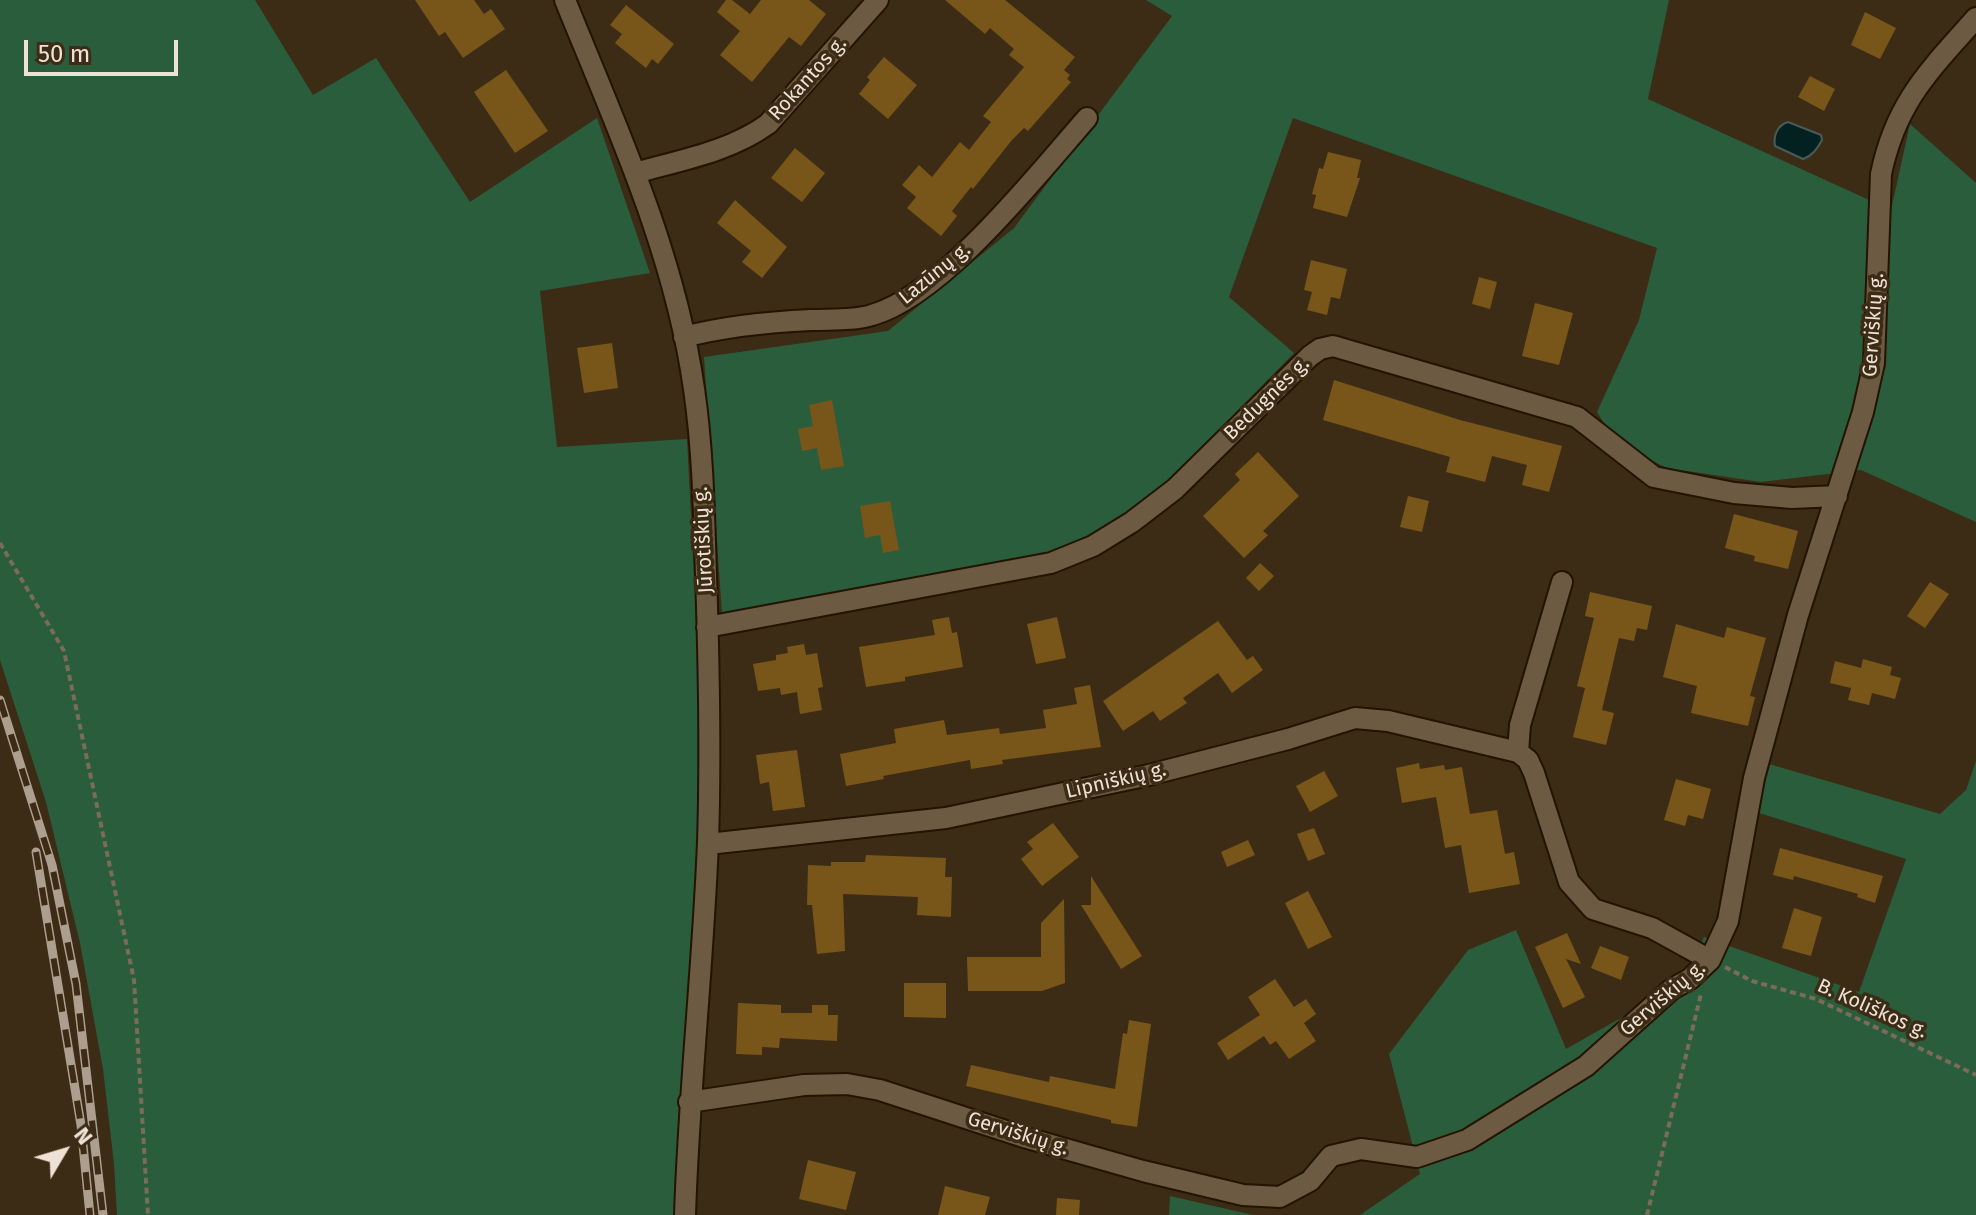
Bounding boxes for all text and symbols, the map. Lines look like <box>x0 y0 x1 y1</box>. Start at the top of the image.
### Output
scale bar <box>28 24 182 74</box>
street label: Rokantos g. <box>764 32 852 126</box>
text: 50 m <box>38 40 90 68</box>
street label: Lazūnų g. <box>895 238 975 310</box>
street label: Gerviškių g. <box>1858 272 1890 378</box>
street label: Bedugnės g. <box>1219 352 1315 446</box>
street label: Jūrotiškių g. <box>689 486 719 594</box>
street label: Lipniškių g. <box>1064 758 1168 804</box>
street label: Gerviškių g. <box>1615 956 1711 1042</box>
street label: B. Koliškos g. <box>1813 974 1931 1044</box>
street label: Gerviškių g. <box>965 1107 1071 1161</box>
north arrow <box>24 1111 104 1191</box>
text: N <box>68 1122 98 1150</box>

